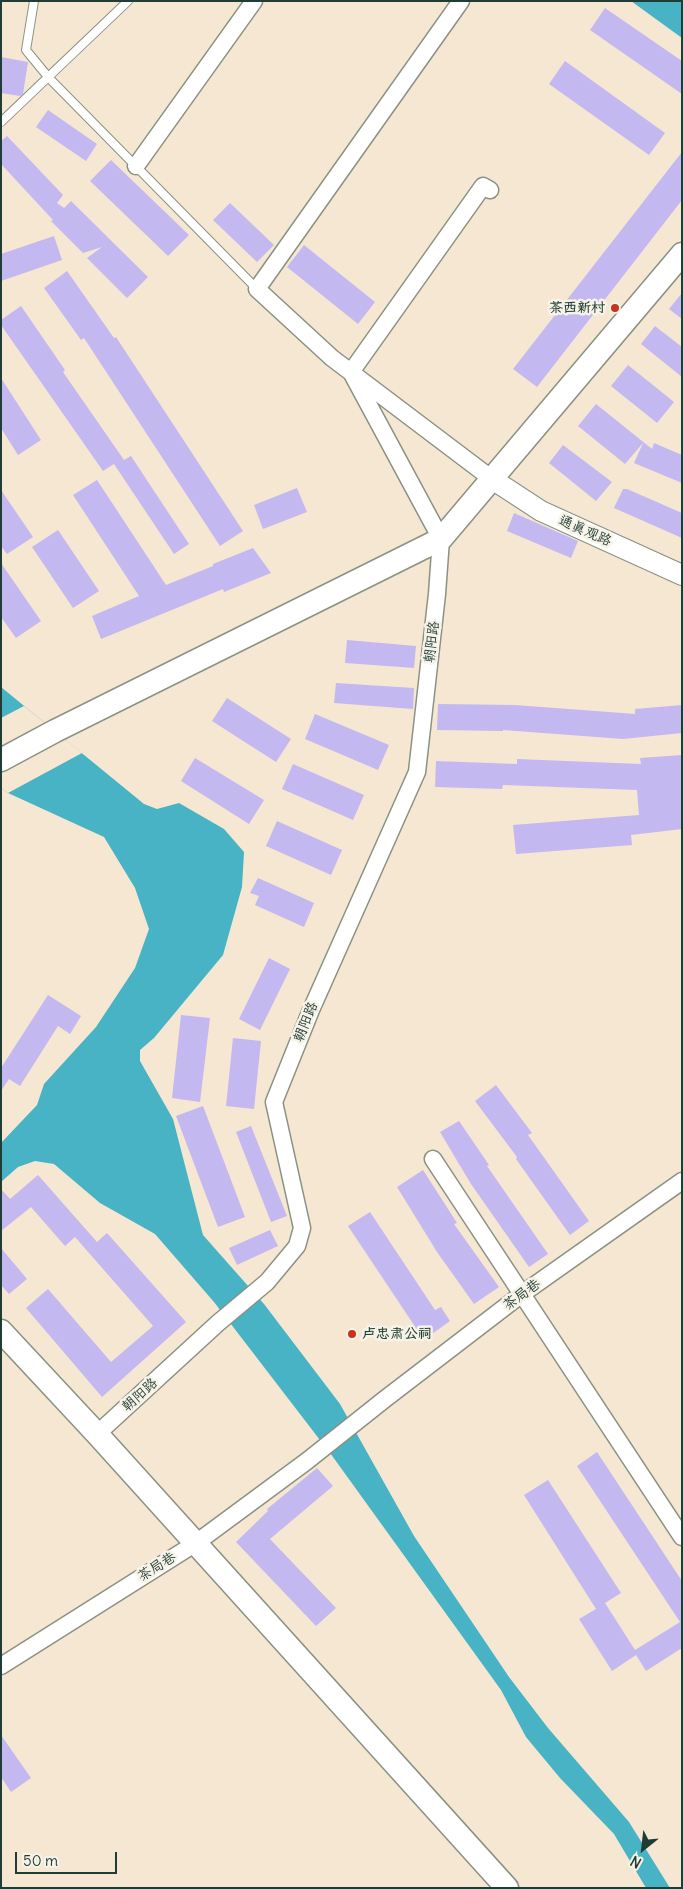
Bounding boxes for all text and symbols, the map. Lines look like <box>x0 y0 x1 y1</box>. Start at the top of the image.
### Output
place label: 茶西新村 <box>549 300 605 316</box>
marker: 茶西新村 <box>609 302 621 314</box>
street label: 通真观路 <box>556 512 614 550</box>
street label: 朝阳路 <box>421 620 443 664</box>
street label: 朝阳路 <box>290 999 322 1045</box>
street label: 茶局巷 <box>500 1276 544 1314</box>
place label: 卢忠肃公祠 <box>362 1326 432 1342</box>
marker: 卢忠肃公祠 <box>346 1328 358 1340</box>
street label: 朝阳路 <box>119 1375 161 1415</box>
street label: 茶局巷 <box>135 1549 179 1585</box>
north arrow <box>618 1824 668 1874</box>
scale bar <box>18 1842 120 1874</box>
text: 50 m <box>23 1851 58 1870</box>
text: N <box>627 1852 644 1872</box>

